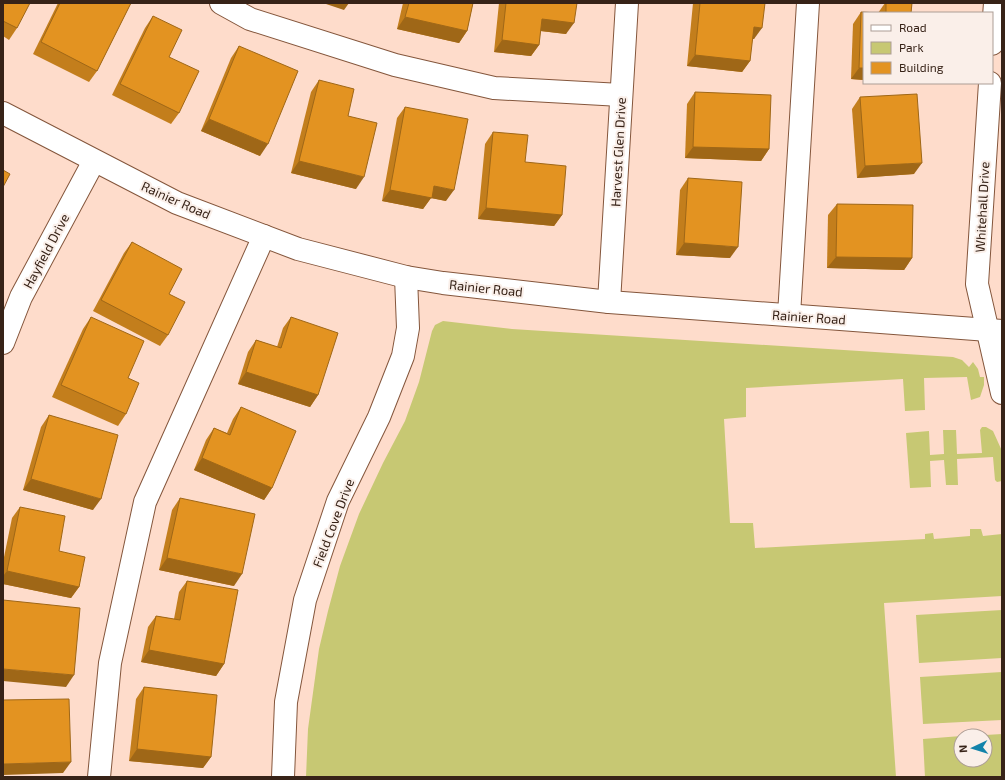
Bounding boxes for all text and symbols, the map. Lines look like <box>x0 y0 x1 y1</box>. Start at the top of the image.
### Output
legend <box>863 12 993 84</box>
text: Road <box>899 20 927 34</box>
text: Park <box>899 40 924 54</box>
text: Building <box>899 60 944 74</box>
street label: Harvest Glen Drive <box>607 97 629 207</box>
street label: Whitehall Drive <box>972 161 992 253</box>
street label: Rainier Road <box>139 178 213 222</box>
street label: Hayfield Drive <box>20 211 72 291</box>
street label: Rainier Road <box>448 276 524 300</box>
street label: Rainier Road <box>772 306 846 328</box>
street label: Field Cove Drive <box>309 476 357 570</box>
north arrow <box>953 728 993 768</box>
text: N <box>956 744 969 753</box>

